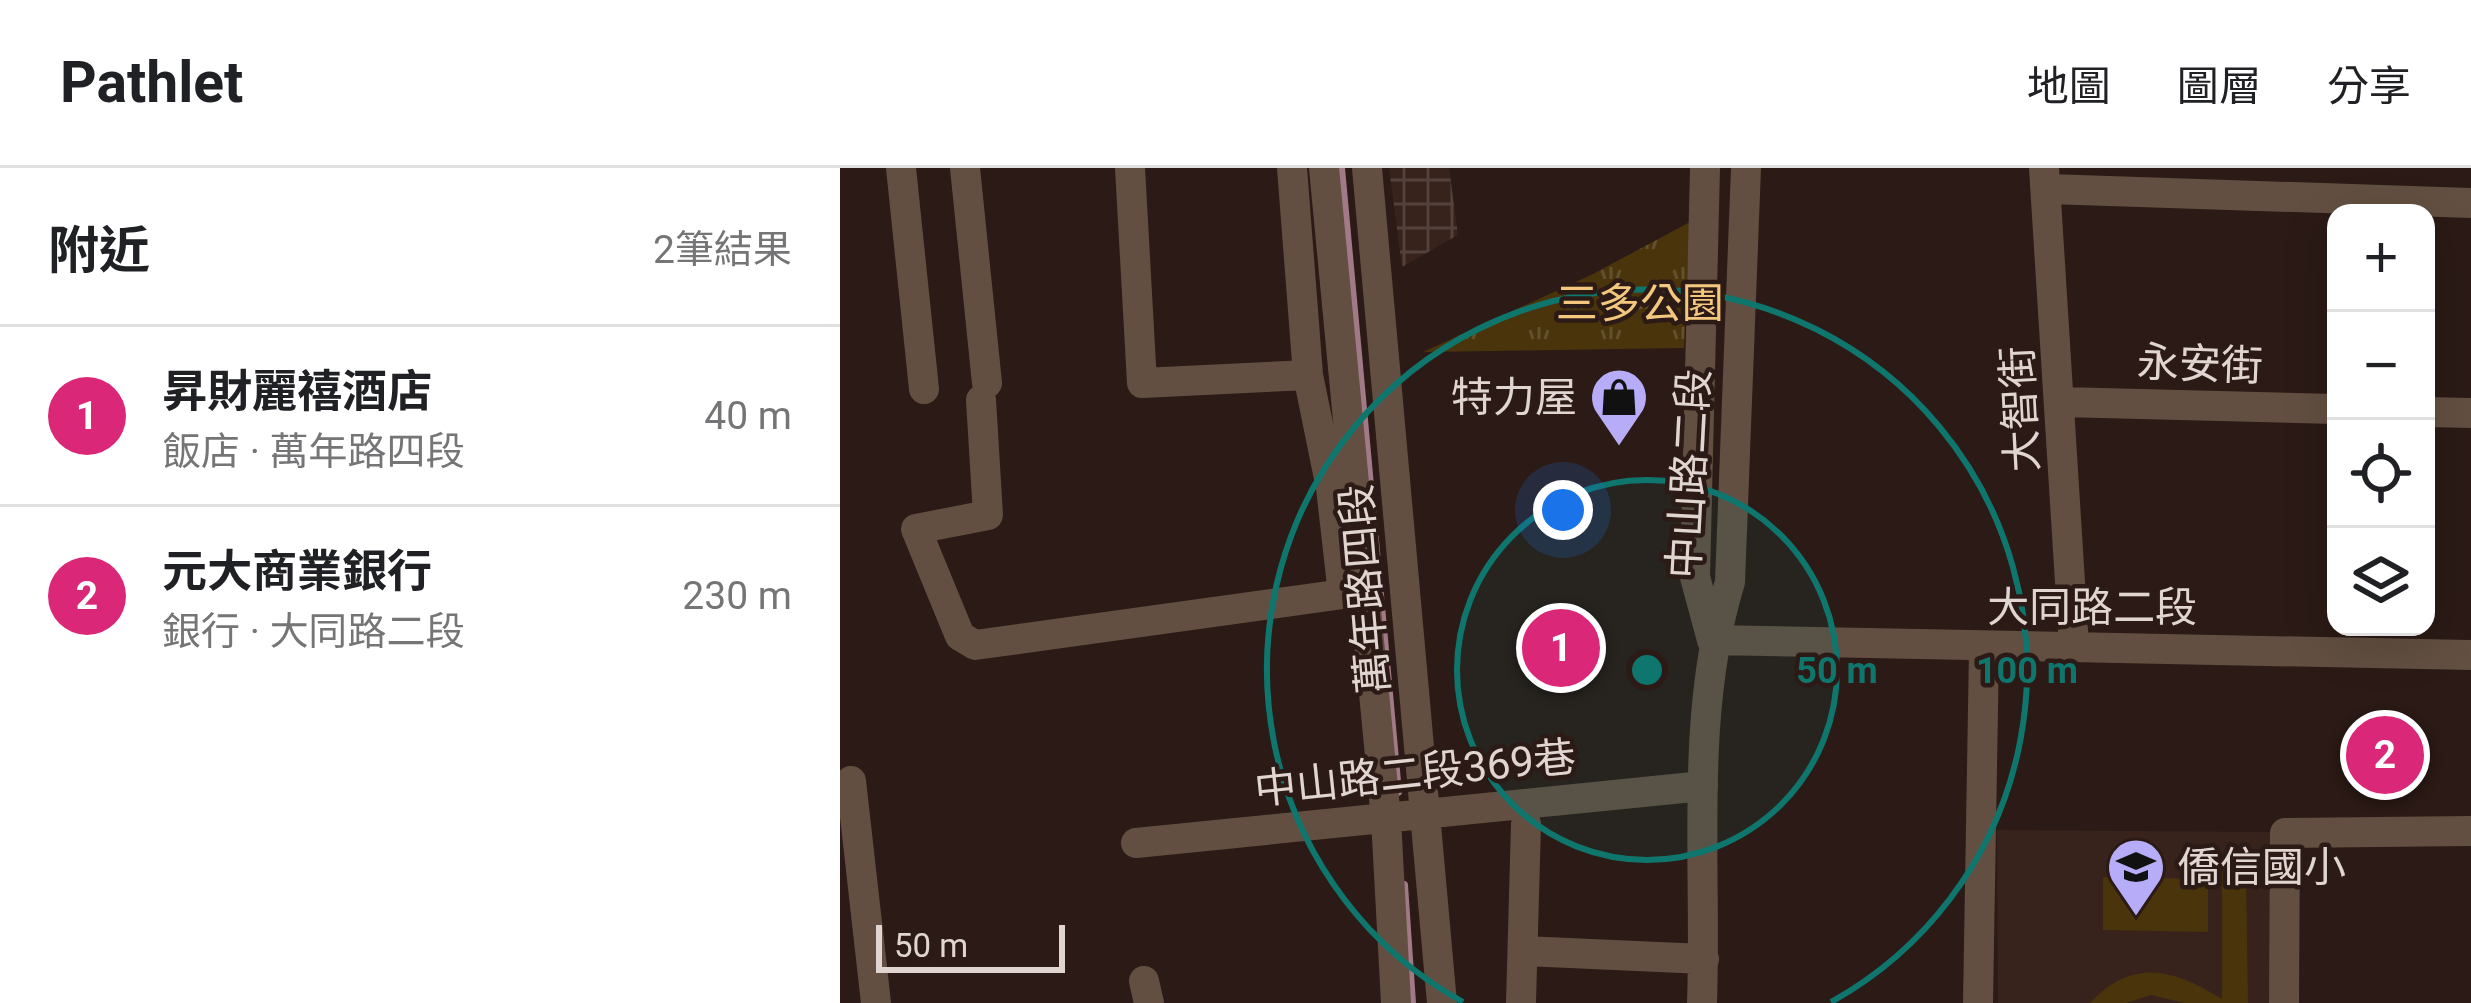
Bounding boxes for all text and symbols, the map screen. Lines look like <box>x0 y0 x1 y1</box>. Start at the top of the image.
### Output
text: Pathlet <box>60 49 243 116</box>
text: 地圖 <box>2027 62 2111 111</box>
text: 圖層 <box>2177 62 2261 111</box>
text: 分享 <box>2327 62 2411 111</box>
map controls <box>2327 204 2435 636</box>
button: + <box>2327 204 2435 312</box>
text: 附近 <box>48 221 150 280</box>
text: 2筆結果 <box>653 227 792 273</box>
park label: 三多公園 <box>1556 279 1724 328</box>
button: − <box>2327 312 2435 420</box>
street label: 永安街 <box>2136 337 2264 391</box>
street label: 大智街 <box>1992 345 2048 473</box>
text: 昇財麗禧酒店 <box>162 365 432 418</box>
shop icon: 特力屋 <box>1588 366 1650 448</box>
street label: 中山路二段 <box>1659 368 1719 580</box>
place label: 特力屋 <box>1451 373 1577 422</box>
text: 1 <box>76 393 98 439</box>
text: 40 m <box>704 393 792 439</box>
button: locate <box>2327 420 2435 528</box>
text: 飯店 · 萬年路四段 <box>162 429 465 475</box>
your location <box>1533 480 1593 540</box>
street label: 萬年路四段 <box>1331 482 1399 696</box>
button: layers <box>2327 528 2435 636</box>
text: 元大商業銀行 <box>162 545 432 598</box>
text: 2 <box>76 573 98 619</box>
text: 230 m <box>682 573 792 619</box>
street label: 大同路二段 <box>1987 583 2197 632</box>
pin: 1 <box>1522 603 1600 693</box>
text: 銀行 · 大同路二段 <box>162 609 465 655</box>
centre of rings <box>1626 649 1668 691</box>
text: 50 m <box>1796 650 1878 692</box>
text: 100 m <box>1976 650 2078 692</box>
pin: 2 <box>2346 710 2424 800</box>
street label: 中山路二段369巷 <box>1252 732 1578 814</box>
school or university icon: 僑信國小 <box>2105 836 2167 918</box>
place label: 僑信國小 <box>2178 843 2346 892</box>
scale bar <box>876 919 1065 972</box>
text: 50 m <box>894 926 968 965</box>

